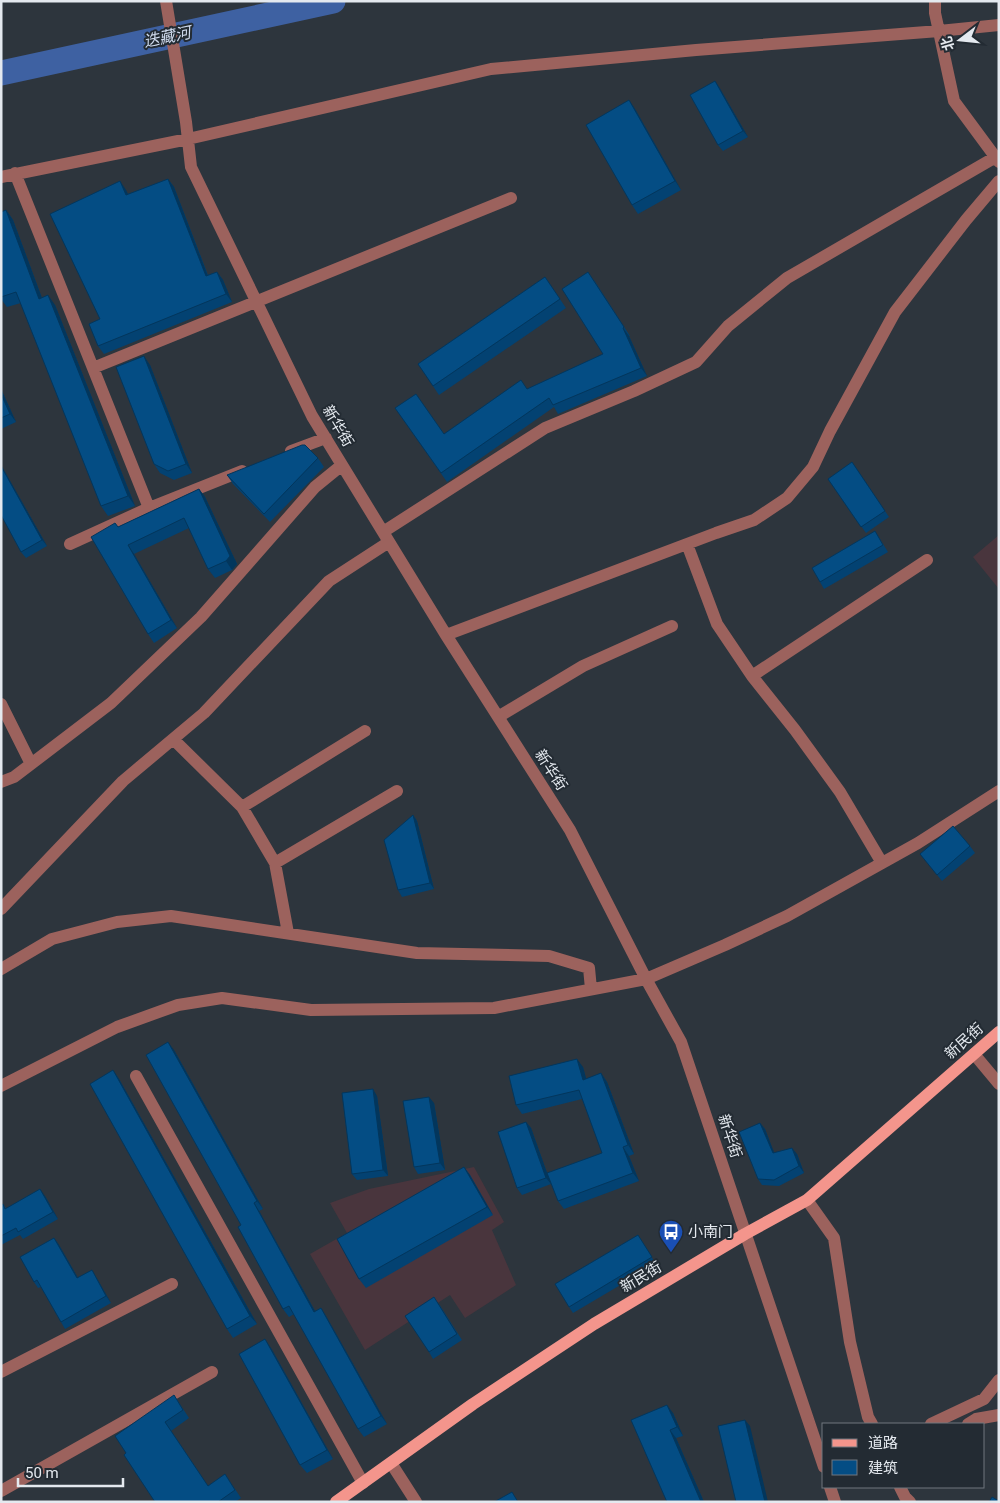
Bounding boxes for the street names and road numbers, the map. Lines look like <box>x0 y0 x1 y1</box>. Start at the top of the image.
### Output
street label: 新华街 <box>319 402 357 450</box>
street label: 新华街 <box>531 746 571 794</box>
street label: 新民街 <box>941 1019 987 1063</box>
street label: 新华街 <box>714 1112 746 1160</box>
street label: 新民街 <box>617 1258 665 1296</box>

